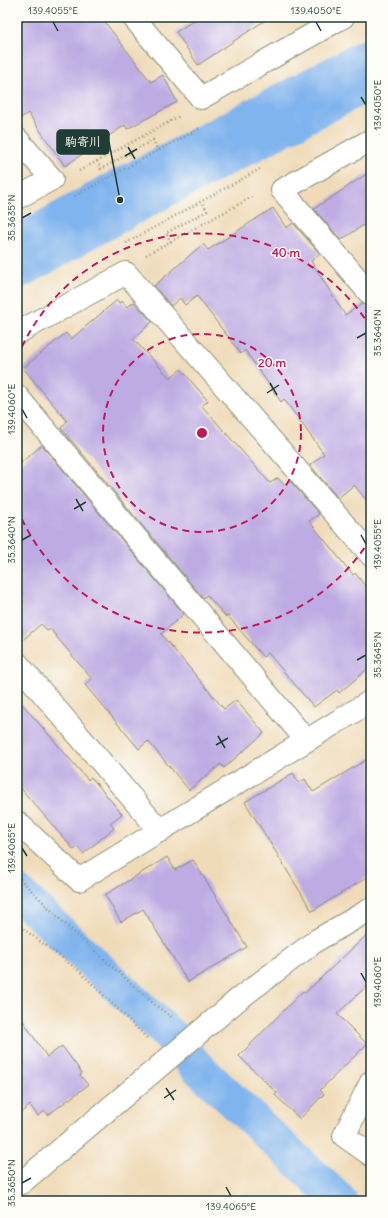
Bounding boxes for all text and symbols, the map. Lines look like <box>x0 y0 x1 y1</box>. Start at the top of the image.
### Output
text: 139.4055°E <box>28 4 78 17</box>
text: 139.4050°E <box>291 4 342 17</box>
text: 139.4050°E <box>371 79 384 130</box>
callout: 駒寄川 <box>57 130 109 154</box>
text: 駒寄川 <box>65 134 101 149</box>
text: 35.3635°N <box>5 195 18 241</box>
text: 40 m <box>272 245 301 260</box>
text: 35.3640°N <box>371 309 384 357</box>
text: 20 m <box>258 355 286 370</box>
text: 139.4060°E <box>5 383 18 435</box>
centre of rings <box>195 426 209 440</box>
text: 35.3640°N <box>5 516 18 564</box>
text: 139.4055°E <box>371 519 384 569</box>
text: 35.3645°N <box>371 632 384 678</box>
text: 139.4065°E <box>5 823 18 873</box>
text: 139.4060°E <box>371 956 384 1008</box>
text: 35.3650°N <box>5 1159 18 1207</box>
text: 139.4065°E <box>206 1200 256 1213</box>

